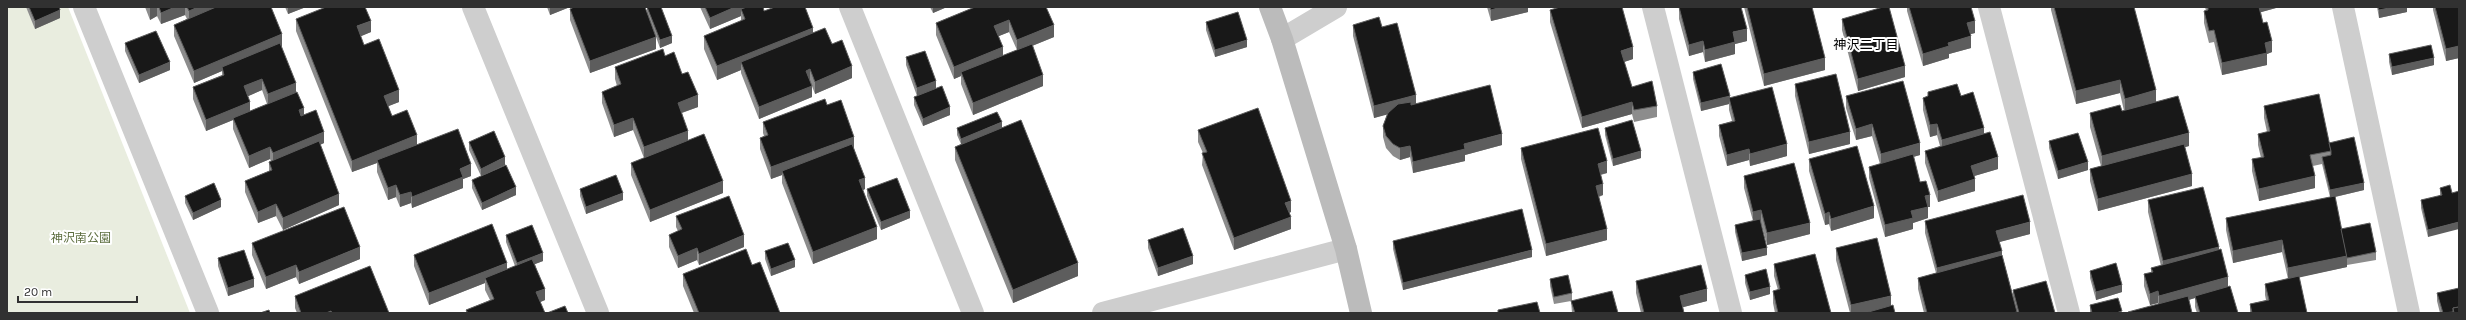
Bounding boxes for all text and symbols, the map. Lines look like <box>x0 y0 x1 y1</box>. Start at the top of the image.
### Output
district label: 神沢二丁目 <box>1833 37 1899 52</box>
park label: 神沢南公園 <box>51 231 111 245</box>
scale bar <box>18 278 137 304</box>
text: 20 m <box>24 285 52 299</box>

